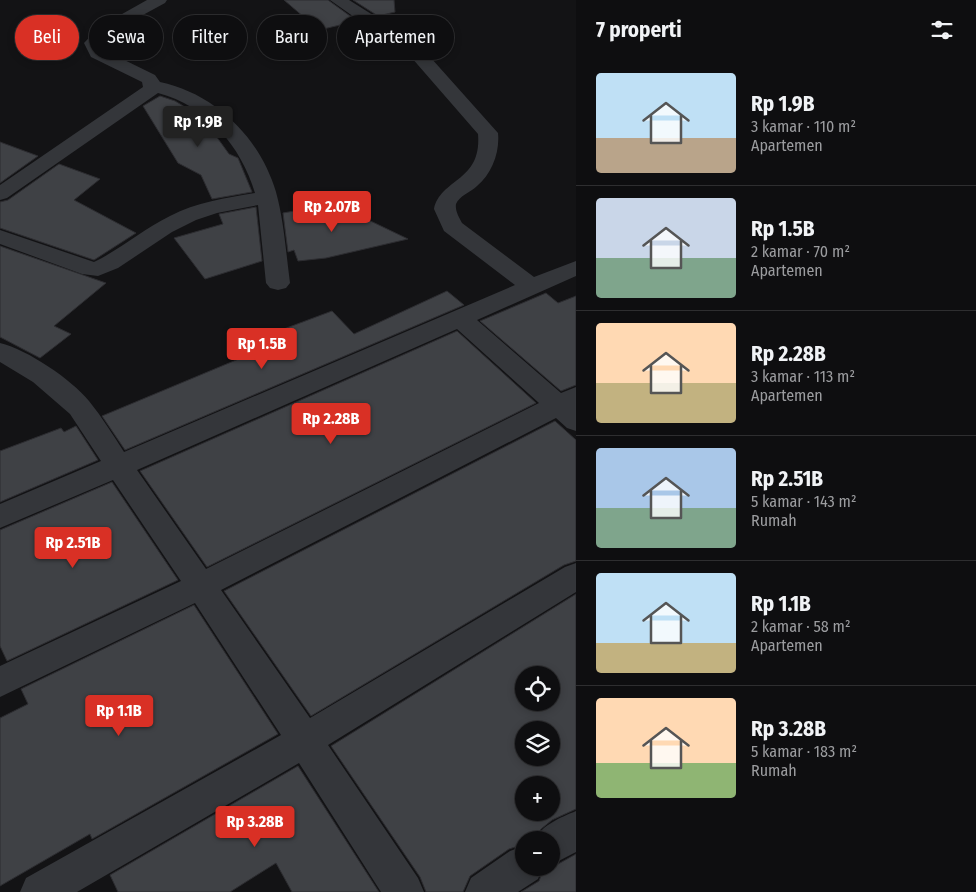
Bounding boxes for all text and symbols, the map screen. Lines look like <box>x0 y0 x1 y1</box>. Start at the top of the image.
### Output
chip: Beli <box>15 15 79 60</box>
chip: Sewa <box>89 15 163 60</box>
chip: Filter <box>173 15 247 60</box>
chip: Baru <box>257 15 327 60</box>
chip: Apartemen <box>337 15 454 60</box>
icon: filters <box>928 16 956 44</box>
text: 7 properti <box>596 17 682 43</box>
text: Rp 1.9B <box>751 91 814 117</box>
icon: home <box>636 93 696 153</box>
pin: Rp 1.9B <box>152 106 244 148</box>
text: Rp 1.9B <box>174 112 222 131</box>
text: 3 kamar · 110 m² <box>751 117 856 136</box>
text: Apartemen <box>751 136 823 155</box>
pin: Rp 2.07B <box>280 190 384 233</box>
text: Rp 2.07B <box>304 197 360 216</box>
text: Rp 1.5B <box>751 216 815 242</box>
icon: home <box>636 218 696 278</box>
text: 2 kamar · 70 m² <box>751 242 850 261</box>
text: Apartemen <box>751 261 823 280</box>
pin: Rp 1.5B <box>216 328 308 370</box>
text: Rp 1.5B <box>238 334 286 353</box>
text: Rp 2.28B <box>751 341 826 367</box>
icon: home <box>636 343 696 403</box>
text: 3 kamar · 113 m² <box>751 367 855 386</box>
text: Apartemen <box>751 386 823 405</box>
pin: Rp 2.28B <box>279 402 383 445</box>
text: Rp 2.28B <box>303 409 359 428</box>
text: Rp 2.51B <box>751 466 823 492</box>
icon: home <box>636 468 696 528</box>
text: 5 kamar · 143 m² <box>751 492 857 511</box>
text: Rumah <box>751 511 797 530</box>
pin: Rp 2.51B <box>21 526 125 569</box>
text: Rp 2.51B <box>46 533 100 552</box>
text: Rp 1.1B <box>751 591 811 617</box>
icon: home <box>636 593 696 653</box>
text: 2 kamar · 58 m² <box>751 617 851 636</box>
text: Apartemen <box>751 636 823 655</box>
map controls <box>515 666 560 876</box>
button: locate <box>515 666 560 711</box>
pin: Rp 1.1B <box>73 694 165 737</box>
text: Rp 1.1B <box>96 701 142 720</box>
text: Rp 3.28B <box>751 716 826 742</box>
icon: home <box>636 718 696 778</box>
button: layers <box>515 721 560 766</box>
text: 5 kamar · 183 m² <box>751 742 857 761</box>
text: Rumah <box>751 761 797 780</box>
button: + <box>515 776 560 821</box>
pin: Rp 3.28B <box>203 806 307 848</box>
text: Rp 3.28B <box>226 812 284 831</box>
button: − <box>515 831 560 876</box>

